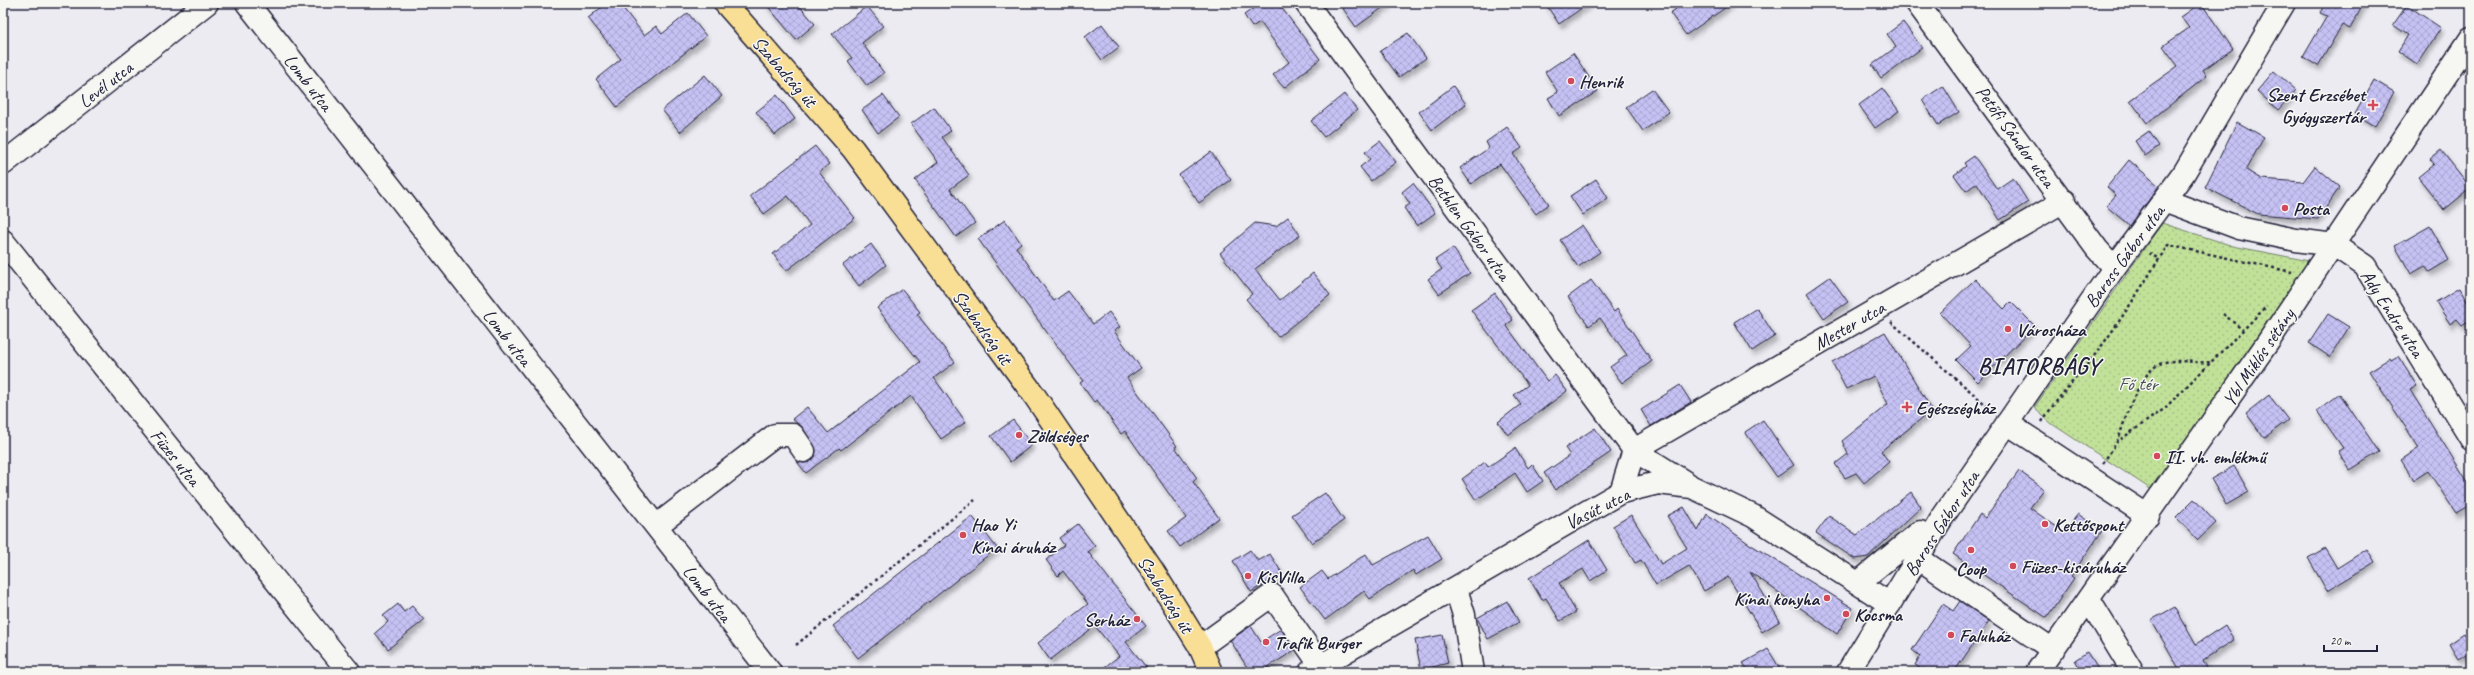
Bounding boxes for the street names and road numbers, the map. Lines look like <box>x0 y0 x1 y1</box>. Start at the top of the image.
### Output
street label: Szabadság út <box>747 31 823 114</box>
street label: Lomb utca <box>278 49 339 118</box>
street label: Levél utca <box>74 55 139 114</box>
street label: Petőfi Sándor utca <box>1970 81 2062 194</box>
street label: Bethlen Gábor utca <box>1423 170 1517 287</box>
street label: Baross Gábor utca <box>2080 199 2171 313</box>
street label: Ady Endre utca <box>2355 265 2431 364</box>
street label: Szabadság út <box>947 285 1018 371</box>
street label: Mester utca <box>1809 295 1891 356</box>
street label: Ybl Miklós sétány <box>2217 303 2301 411</box>
street label: Lomb utca <box>477 304 538 373</box>
street label: Füzes utca <box>145 424 207 493</box>
street label: Baross Gábor utca <box>1899 464 1986 581</box>
street label: Vasút utca <box>1561 482 1635 535</box>
street label: Szabadság út <box>1132 551 1199 639</box>
street label: Lomb utca <box>677 560 738 629</box>

